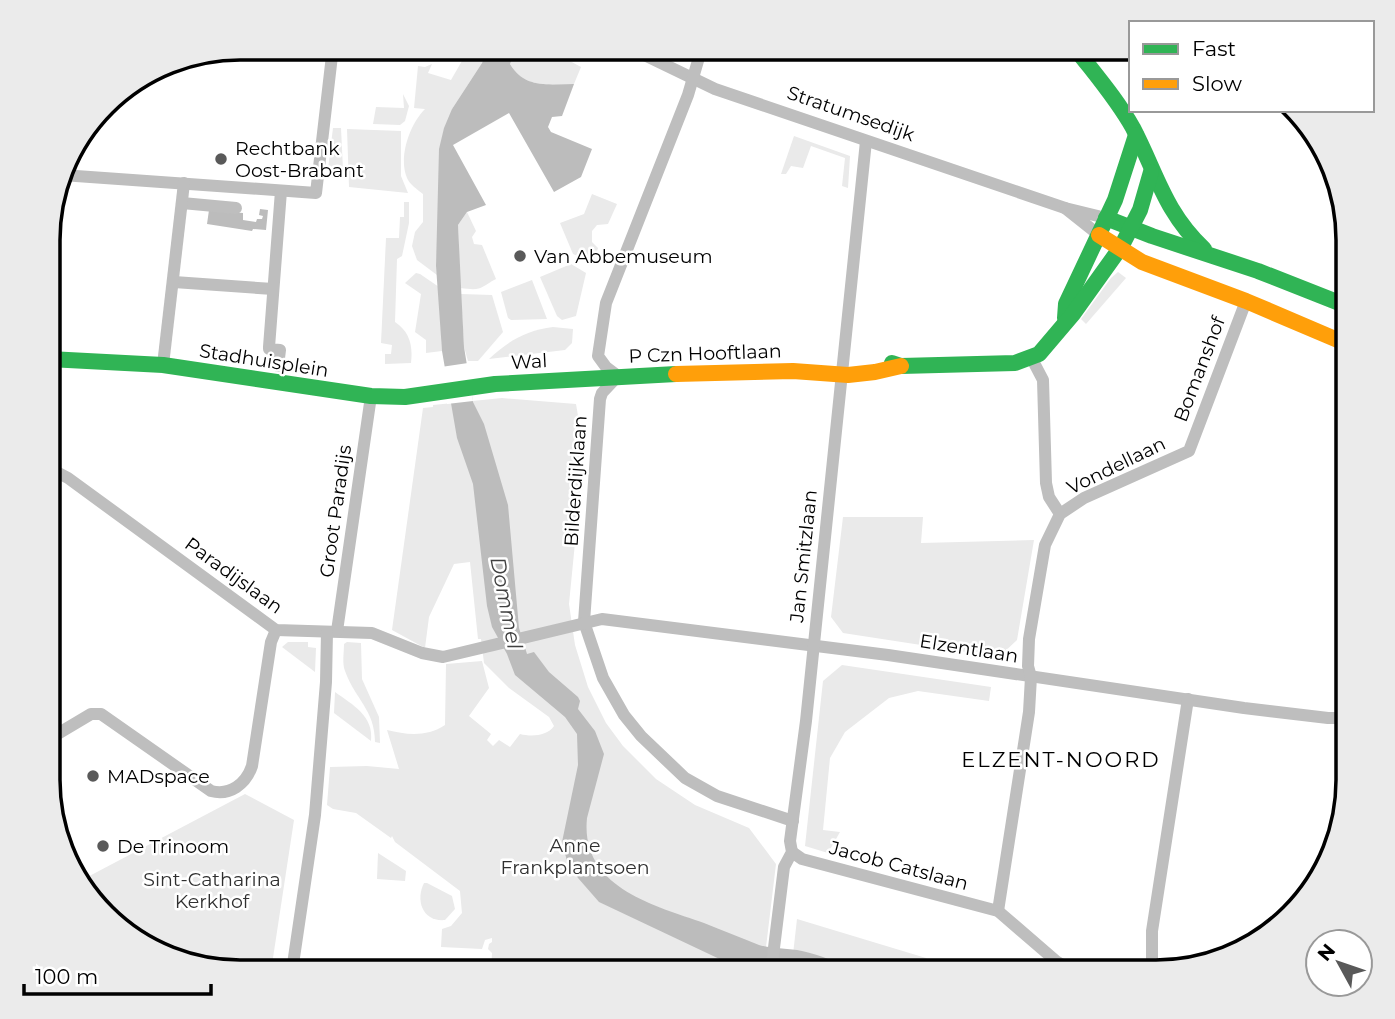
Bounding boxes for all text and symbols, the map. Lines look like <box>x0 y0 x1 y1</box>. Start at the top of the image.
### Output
legend <box>1129 21 1374 112</box>
text: Fast <box>1192 36 1236 61</box>
text: Slow <box>1192 71 1242 96</box>
street label: Stratumsedijk <box>784 81 918 146</box>
place label: Rechtbank Oost-Brabant <box>235 137 364 182</box>
marker: Rechtbank Oost-Brabant <box>213 151 229 167</box>
place label: Van Abbemuseum <box>534 245 713 268</box>
marker: Van Abbemuseum <box>512 248 528 264</box>
street label: Bomanshof <box>1169 312 1231 425</box>
street label: Stadhuisplein <box>198 339 330 382</box>
street label: P Czn Hooftlaan <box>628 339 782 368</box>
street label: Wal <box>510 349 548 374</box>
street label: Bilderdijklaan <box>559 415 592 547</box>
street label: Vondellaan <box>1063 432 1169 499</box>
street label: Groot Paradijs <box>315 443 356 579</box>
street label: Jan Smitzlaan <box>785 489 822 624</box>
street label: Paradijslaan <box>180 532 287 619</box>
water label: Dommel <box>485 555 528 651</box>
street label: Elzentlaan <box>918 629 1020 668</box>
district label: ELZENT-NOORD <box>961 747 1161 772</box>
place label: MADspace <box>107 765 210 788</box>
marker: MADspace <box>85 768 101 784</box>
park label: Anne Frankplantsoen <box>500 834 650 879</box>
place label: De Trinoom <box>117 835 229 858</box>
street label: Jacob Catslaan <box>826 836 971 895</box>
marker: De Trinoom <box>95 838 111 854</box>
park label: Sint-Catharina Kerkhof <box>143 868 281 913</box>
north arrow <box>1304 928 1374 998</box>
text: N <box>1313 939 1340 966</box>
scale bar <box>24 953 212 997</box>
text: 100 m <box>35 964 98 989</box>

